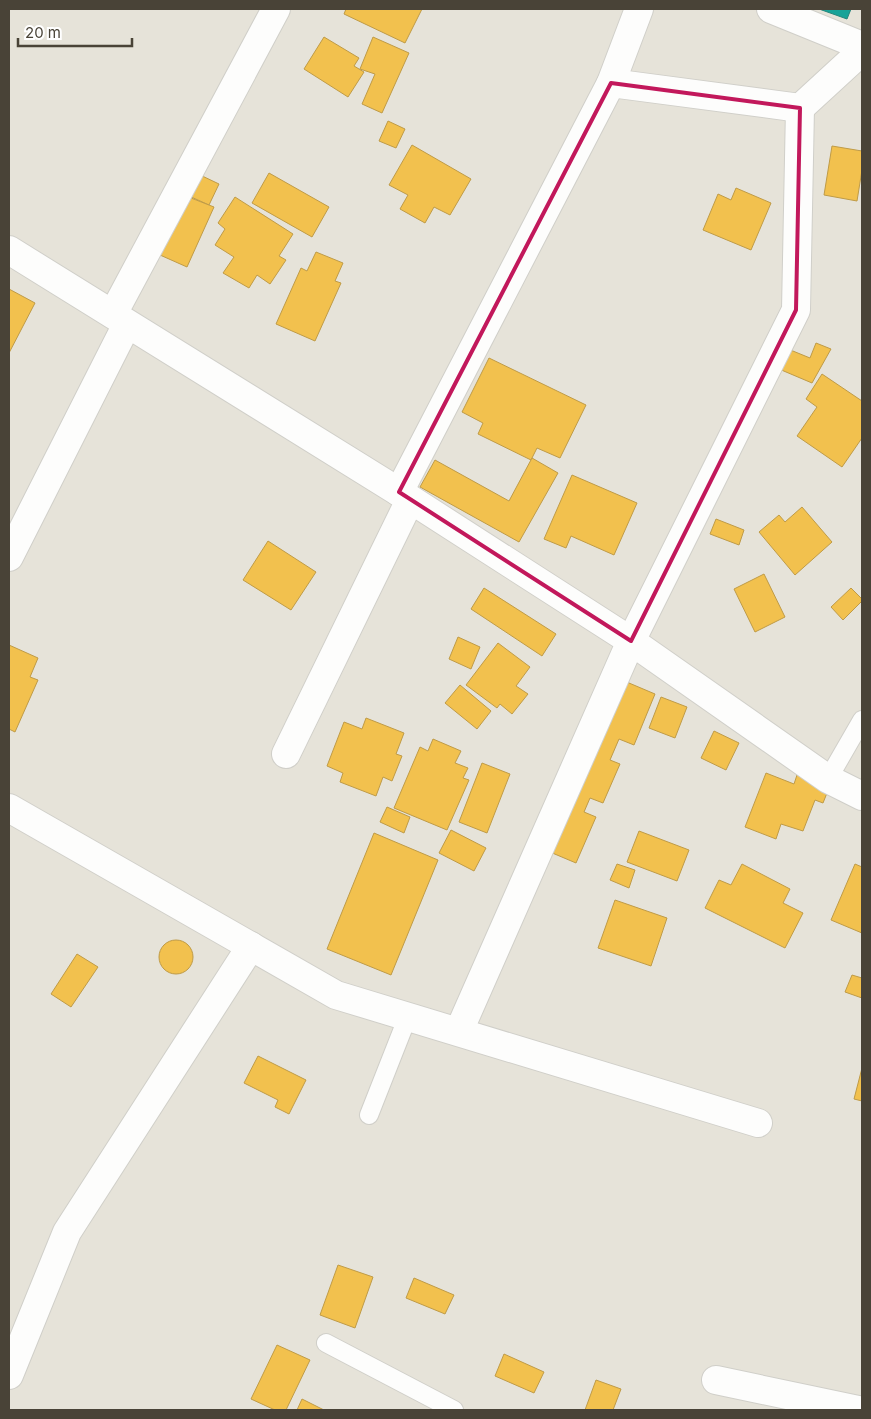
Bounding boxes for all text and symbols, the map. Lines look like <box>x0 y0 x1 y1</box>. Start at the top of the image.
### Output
scale bar <box>18 15 131 47</box>
text: 20 m <box>25 23 61 42</box>

